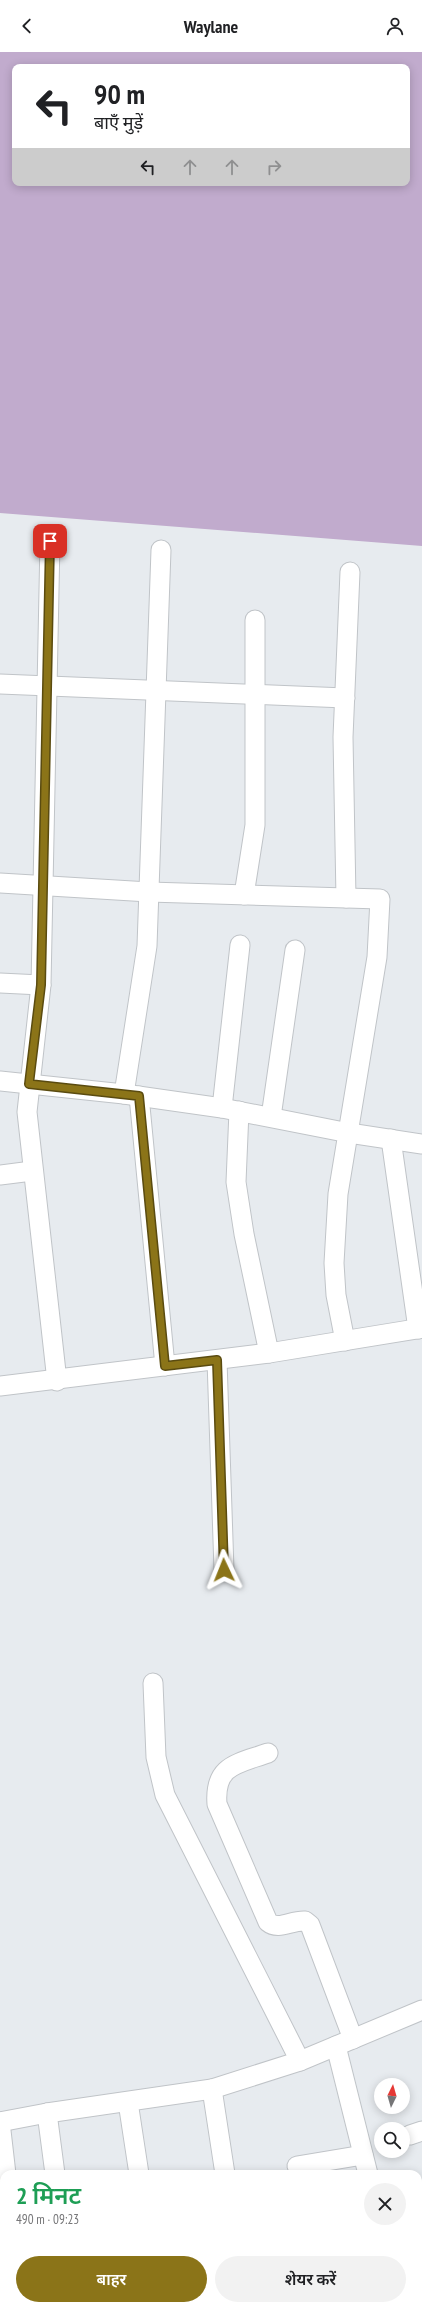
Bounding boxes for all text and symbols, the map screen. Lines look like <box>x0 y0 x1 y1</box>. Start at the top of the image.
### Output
icon: back <box>16 15 38 37</box>
text: Waylane <box>184 15 238 38</box>
icon: person <box>384 15 406 37</box>
text: 90 m <box>94 75 145 112</box>
icon: left <box>28 80 80 132</box>
text: बाएँ मुड़ें <box>94 111 143 134</box>
icon: left <box>137 156 159 178</box>
icon: ahead <box>179 156 201 178</box>
icon: ahead <box>221 156 243 178</box>
icon: right <box>263 156 285 178</box>
pin <box>33 524 67 558</box>
icon: arrive <box>39 530 61 552</box>
position arrow <box>203 1549 245 1591</box>
north arrow <box>374 2078 410 2114</box>
map controls <box>374 2078 410 2158</box>
button: search <box>374 2122 410 2158</box>
text: 2 मिनट <box>16 2180 81 2211</box>
button: close <box>364 2183 406 2225</box>
text: 490 m · 09:23 <box>16 2211 79 2228</box>
button: बाहर <box>16 2256 207 2302</box>
button: शेयर करें <box>215 2256 406 2302</box>

